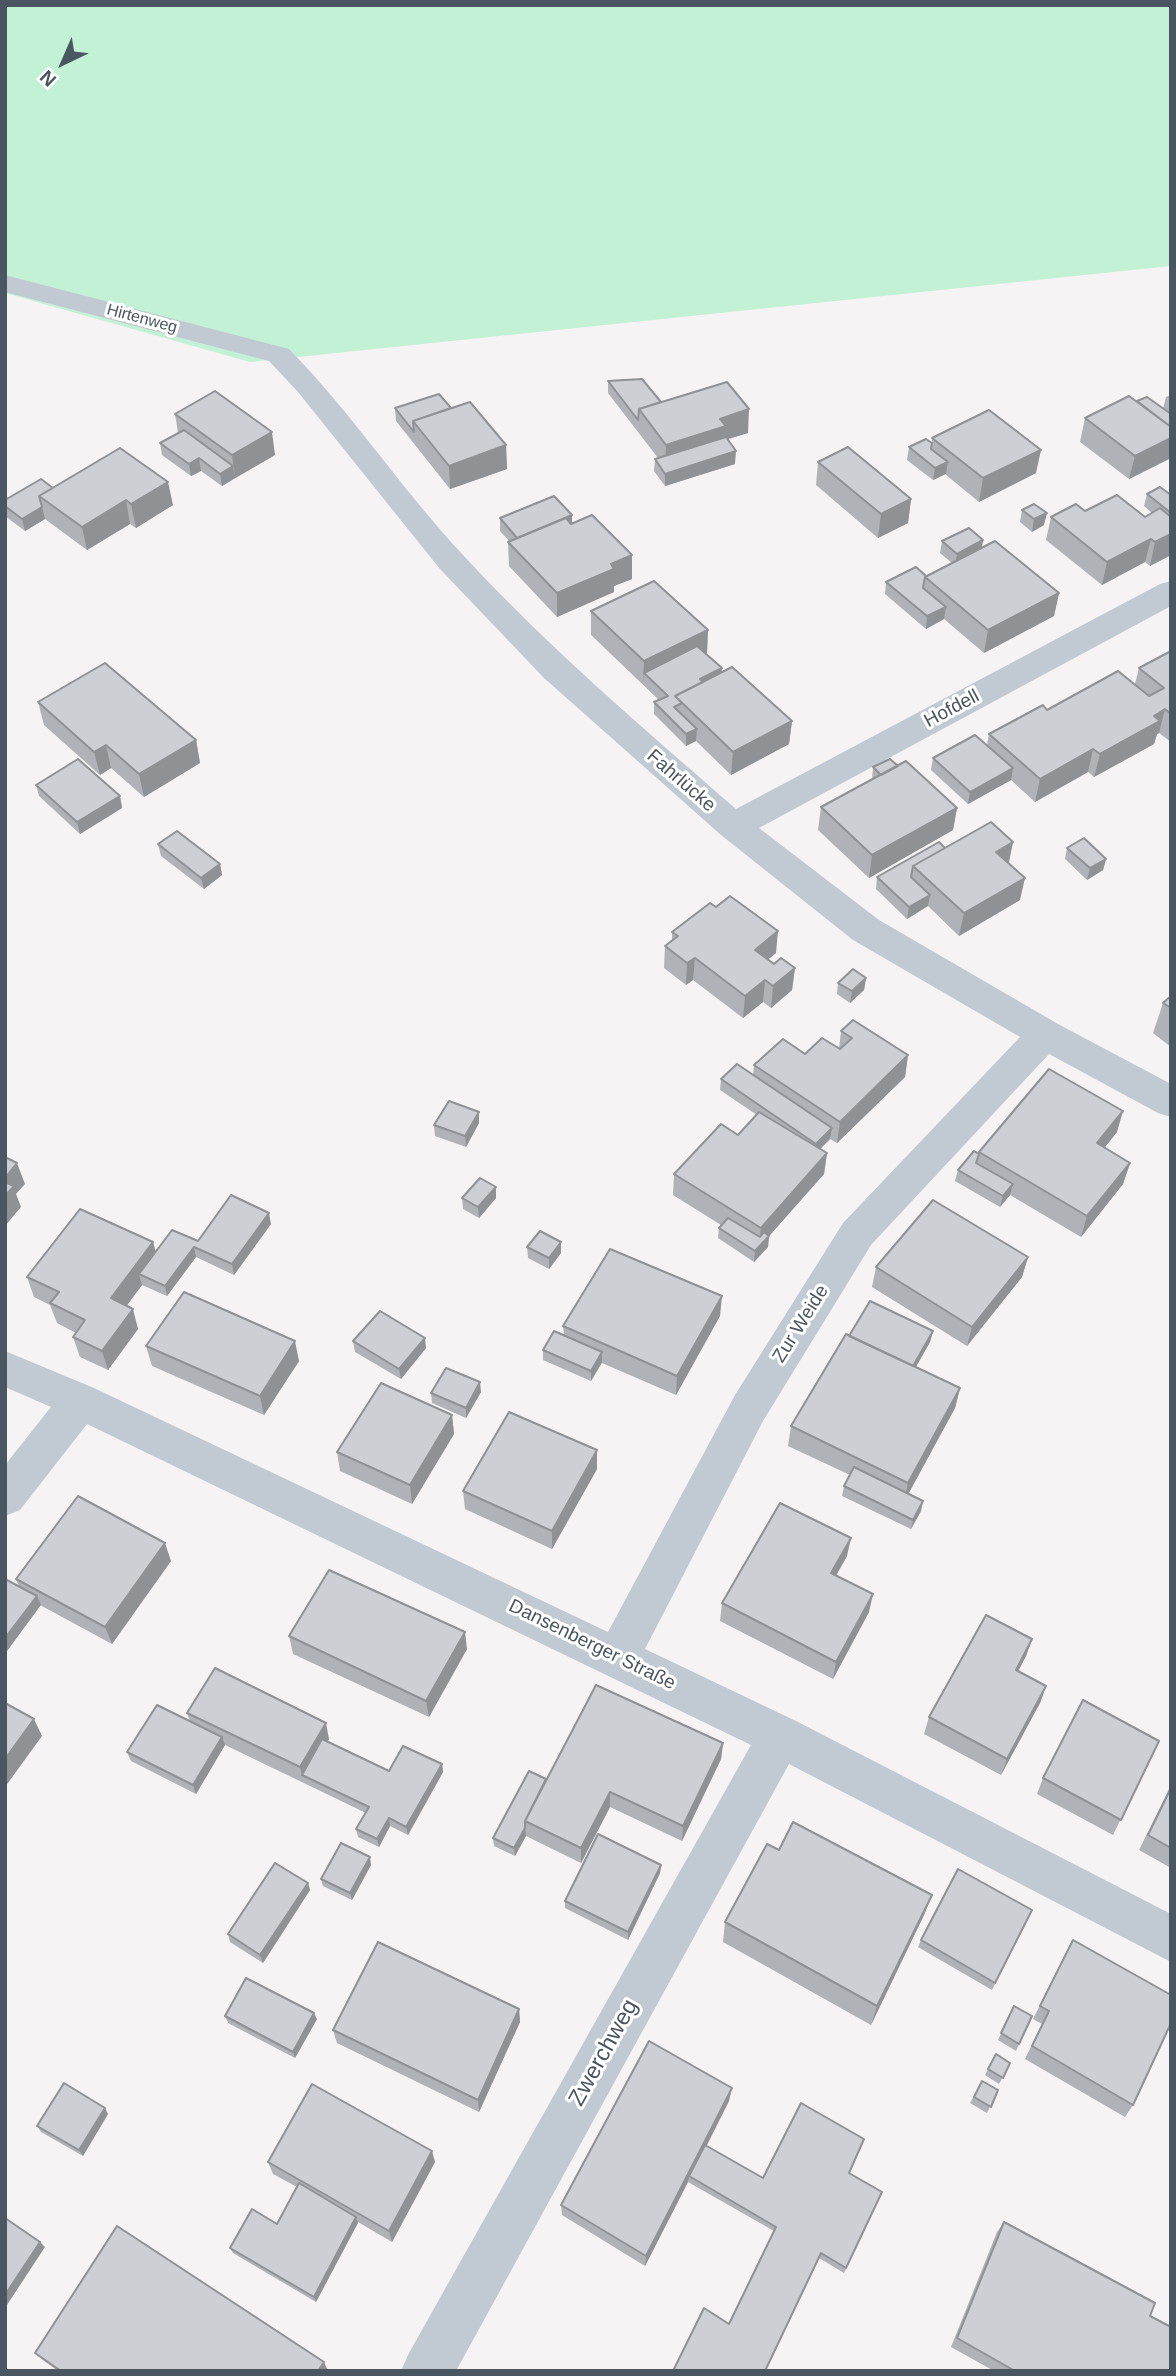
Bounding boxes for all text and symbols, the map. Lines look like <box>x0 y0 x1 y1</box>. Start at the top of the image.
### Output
north arrow <box>28 28 98 98</box>
text: N <box>36 66 60 91</box>
street label: Hirtenweg <box>105 300 179 338</box>
street label: Hofdell <box>921 685 983 733</box>
street label: Fahrlücke <box>642 745 720 817</box>
street label: Zur Weide <box>768 1281 834 1367</box>
street label: Dansenberger Straße <box>505 1595 679 1695</box>
street label: Zwerchweg <box>563 1995 645 2111</box>

